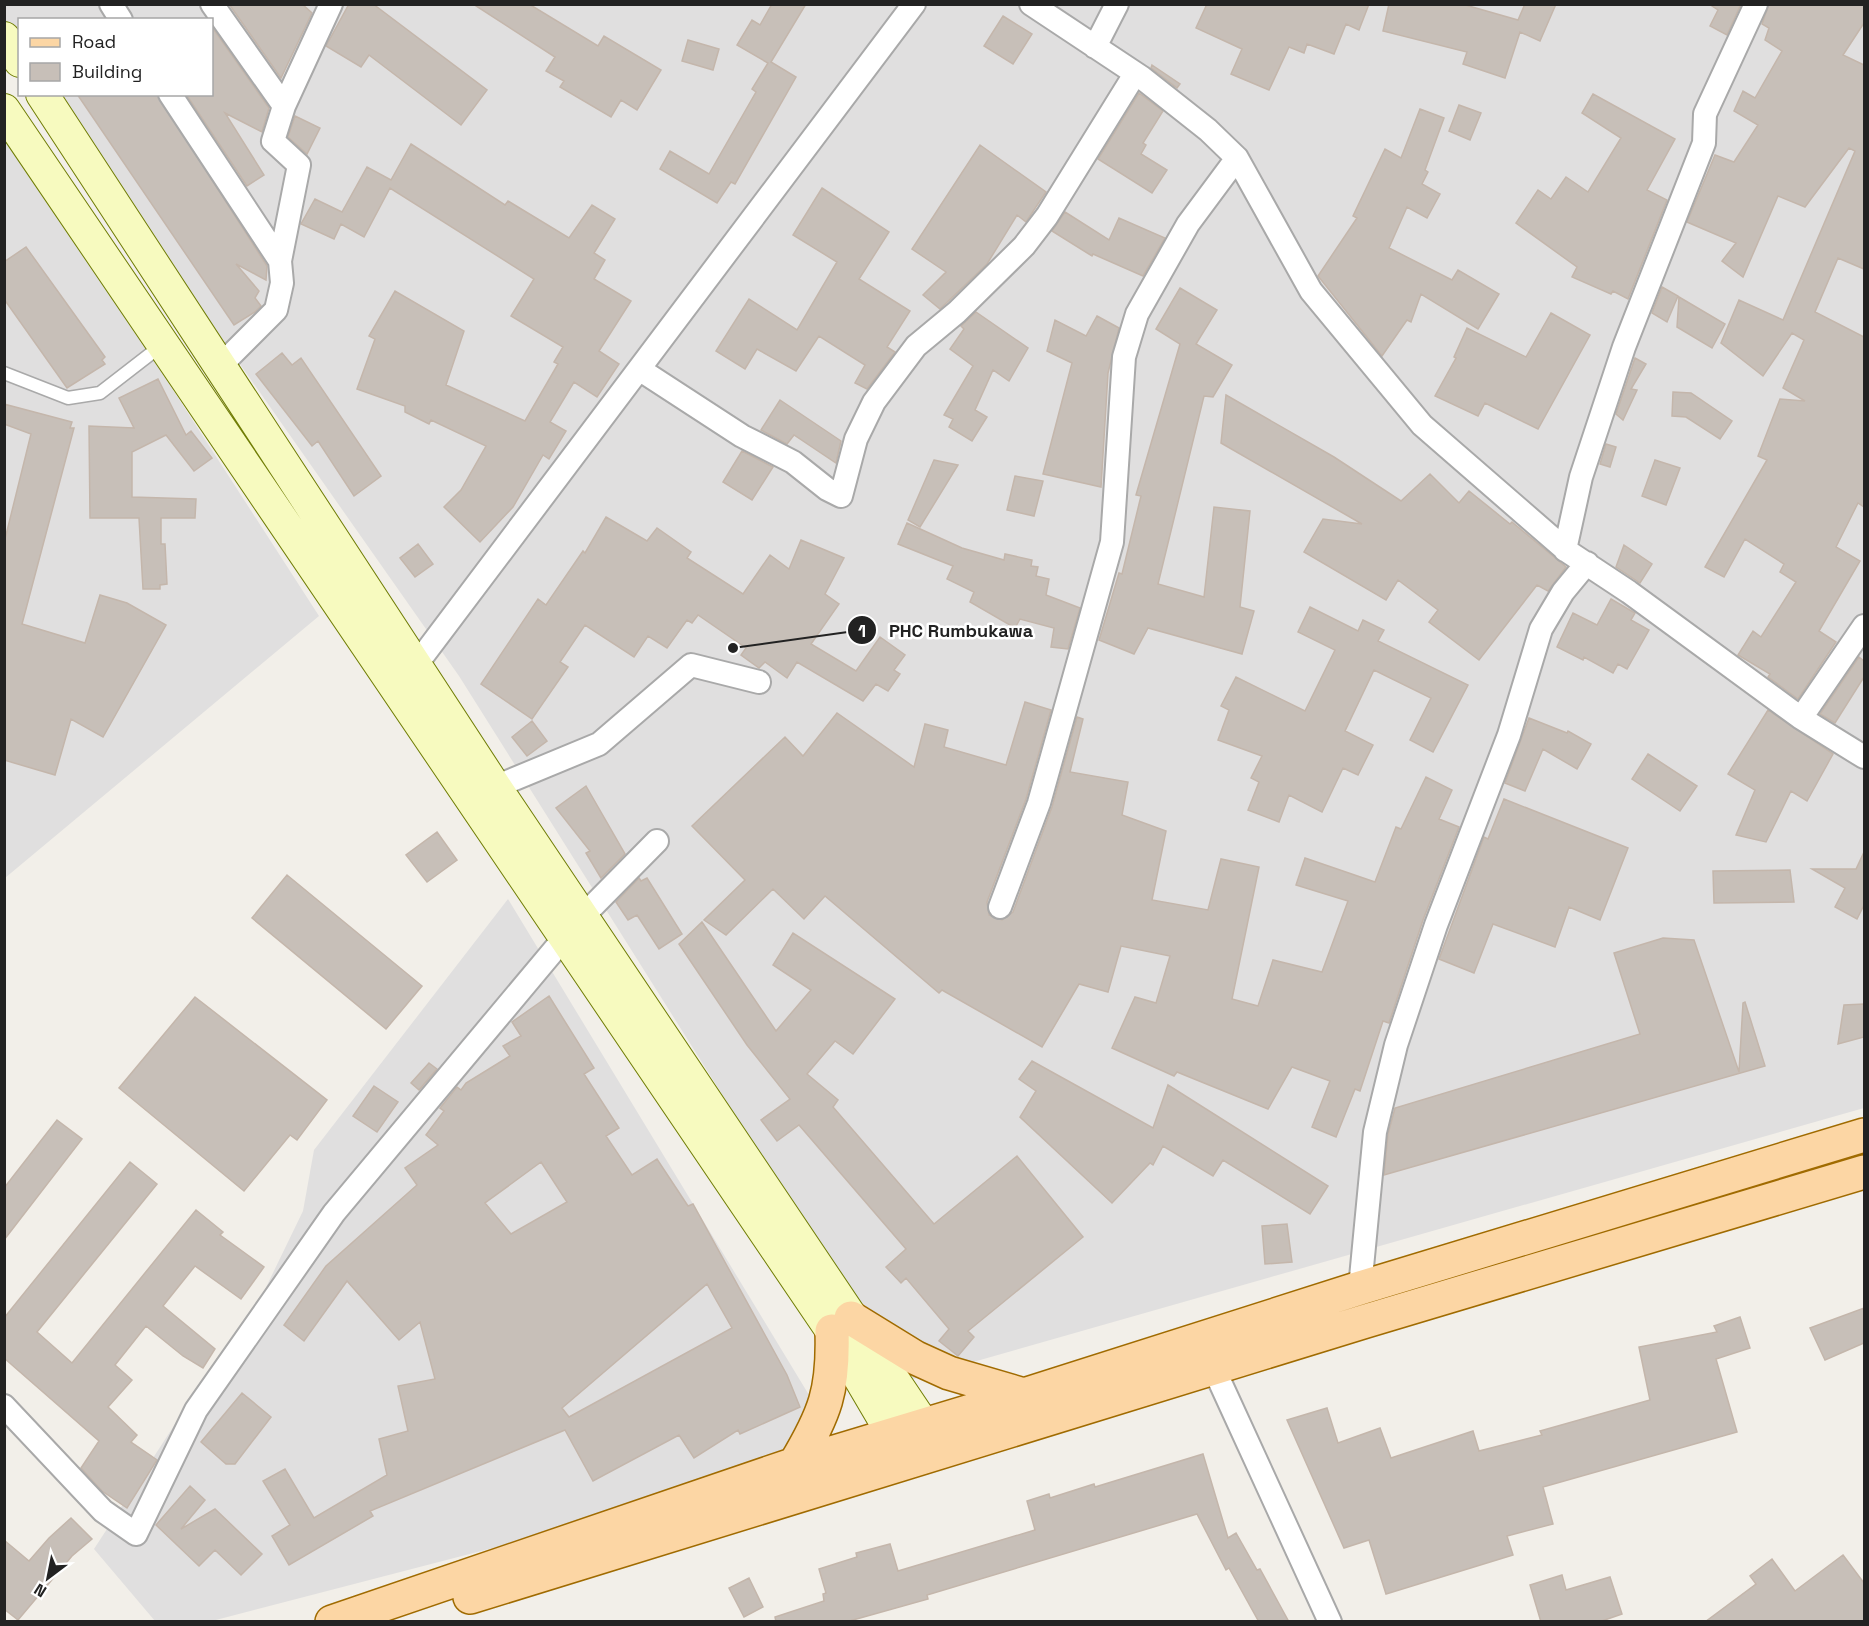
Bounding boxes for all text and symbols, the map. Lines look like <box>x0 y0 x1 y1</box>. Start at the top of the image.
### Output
legend <box>18 18 213 96</box>
text: Road <box>72 30 116 53</box>
text: Building <box>72 60 142 83</box>
callout: PHC Rumbukawa <box>847 612 1045 648</box>
text: 1 <box>858 619 866 642</box>
text: PHC Rumbukawa <box>889 619 1034 642</box>
north arrow <box>18 1548 78 1608</box>
text: N <box>30 1579 50 1602</box>

